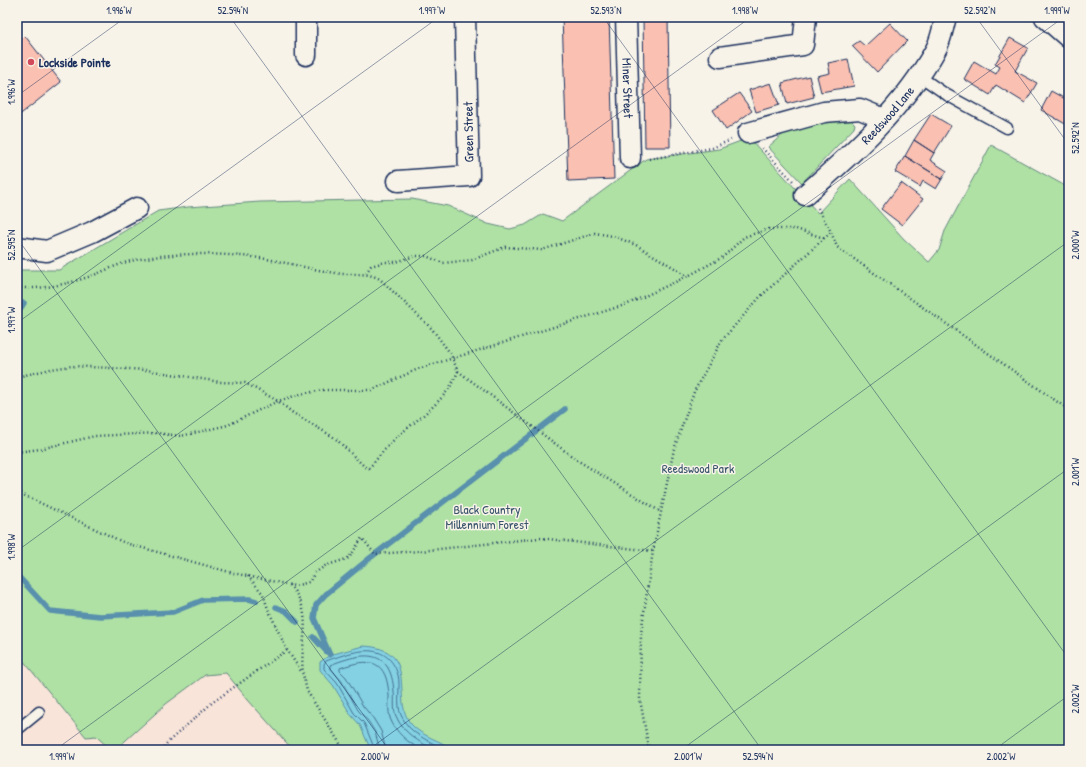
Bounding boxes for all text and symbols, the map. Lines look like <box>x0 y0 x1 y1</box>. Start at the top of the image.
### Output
text: 1.996°W <box>106 4 133 17</box>
text: 52.594°N <box>218 4 248 17</box>
text: 1.997°W <box>419 4 446 17</box>
text: 52.593°N <box>590 4 622 17</box>
text: 1.998°W <box>732 4 759 17</box>
text: 52.592°N <box>964 4 996 17</box>
text: 1.999°W <box>1044 4 1070 17</box>
place label: Lockside Pointe <box>39 53 111 71</box>
marker: Lockside Pointe <box>26 57 36 67</box>
street label: Miner Street <box>618 58 638 119</box>
text: 1.996°W <box>5 78 18 105</box>
street label: Reedswood Lane <box>857 82 918 148</box>
street label: Green Street <box>458 101 478 163</box>
text: 52.592°N <box>1069 122 1082 154</box>
text: 52.595°N <box>5 230 18 260</box>
text: 2.000°W <box>1069 230 1082 259</box>
text: 1.997°W <box>5 306 18 333</box>
text: 2.001°W <box>1069 457 1082 486</box>
park label: Reedswood Park <box>662 459 735 477</box>
park label: Black Country Millennium Forest <box>446 500 529 533</box>
text: 1.998°W <box>5 533 18 560</box>
text: 2.002°W <box>1069 684 1082 713</box>
text: 1.999°W <box>49 750 75 763</box>
text: 2.000°W <box>361 750 390 763</box>
text: 2.001°W <box>674 750 703 763</box>
text: 52.594°N <box>743 750 773 763</box>
text: 2.002°W <box>987 750 1016 763</box>

